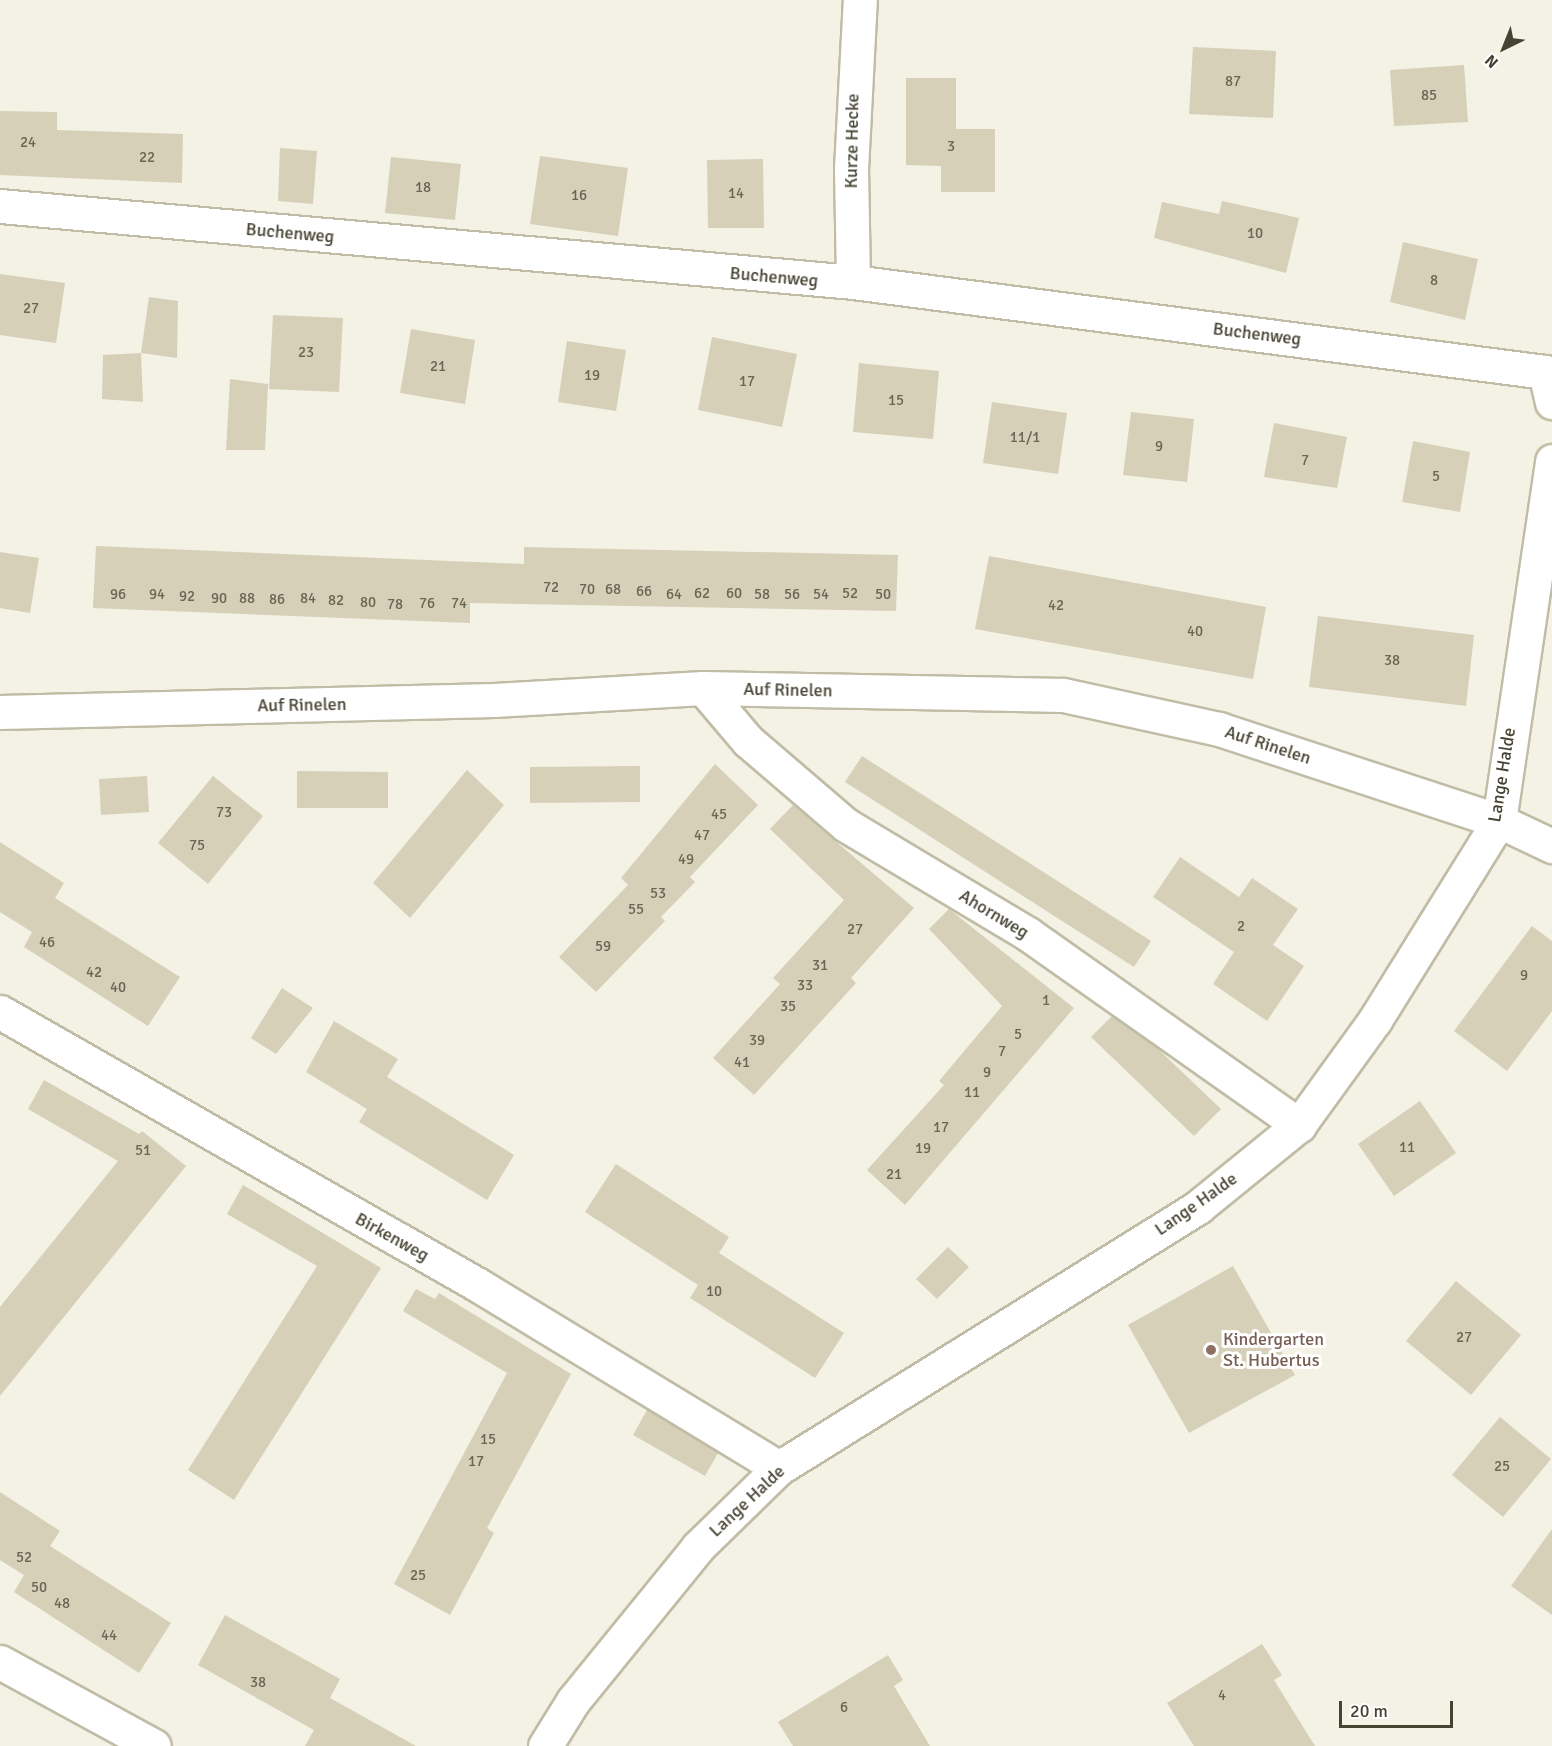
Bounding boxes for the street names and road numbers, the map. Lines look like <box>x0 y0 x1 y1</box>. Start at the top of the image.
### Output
street label: Kurze Hecke <box>840 93 864 189</box>
street label: Buchenweg <box>245 218 335 248</box>
street label: Buchenweg <box>729 262 819 292</box>
street label: Buchenweg <box>1212 318 1302 350</box>
street label: Auf Rinelen <box>743 678 833 702</box>
street label: Auf Rinelen <box>257 693 347 717</box>
street label: Auf Rinelen <box>1222 721 1314 769</box>
street label: Lange Halde <box>1484 726 1520 824</box>
street label: Ahornweg <box>955 885 1033 943</box>
street label: Lange Halde <box>1151 1168 1241 1240</box>
street label: Birkenweg <box>351 1208 433 1266</box>
street label: Lange Halde <box>705 1460 789 1542</box>

